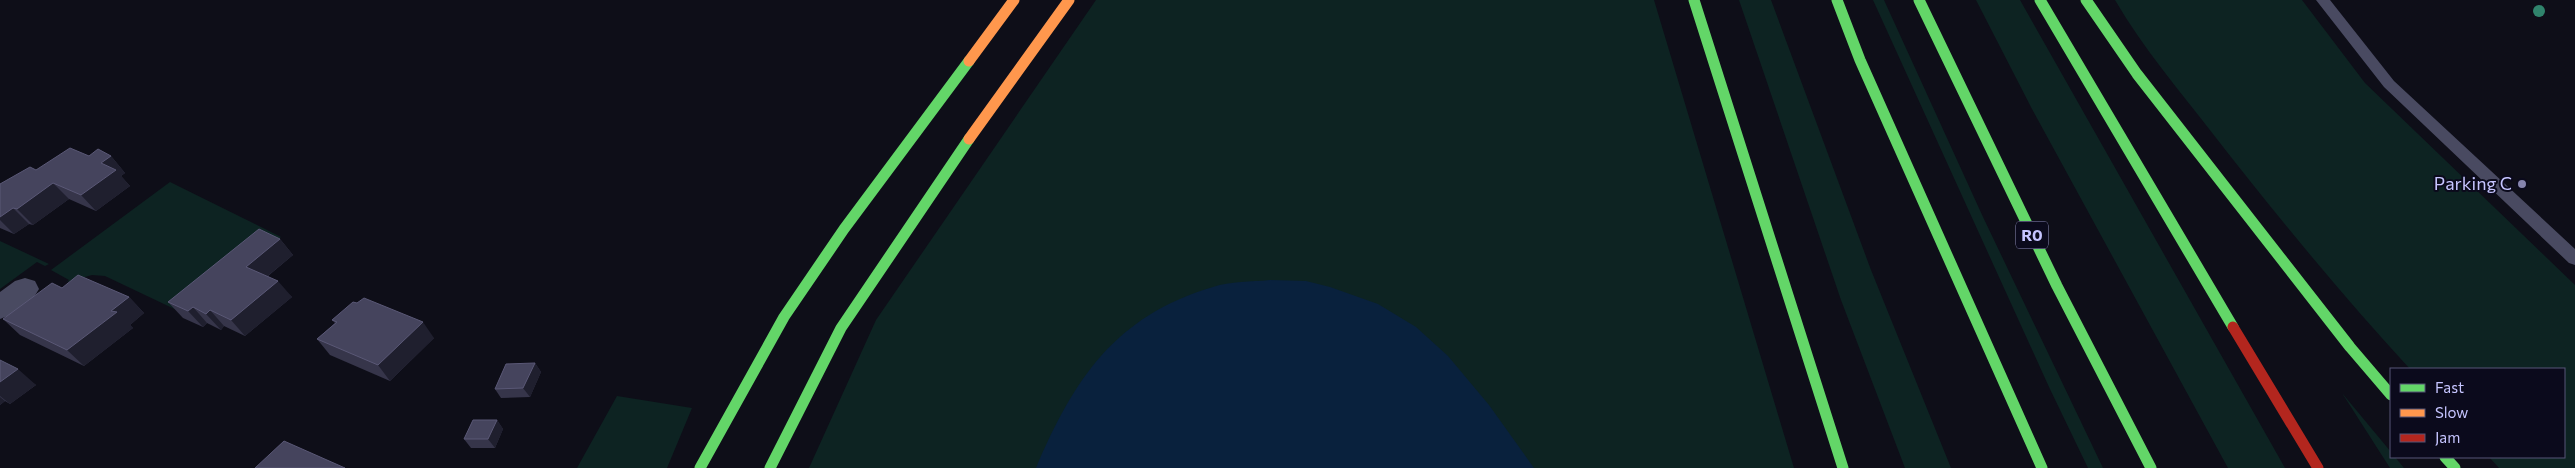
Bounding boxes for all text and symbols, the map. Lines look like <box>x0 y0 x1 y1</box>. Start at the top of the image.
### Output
place label: Parking C <box>2434 172 2512 194</box>
marker: Parking C <box>2516 178 2528 190</box>
road number: R0 <box>2016 222 2048 248</box>
legend <box>2390 368 2565 458</box>
text: Fast <box>2435 378 2464 396</box>
text: Slow <box>2435 403 2468 421</box>
text: Jam <box>2435 428 2460 446</box>

